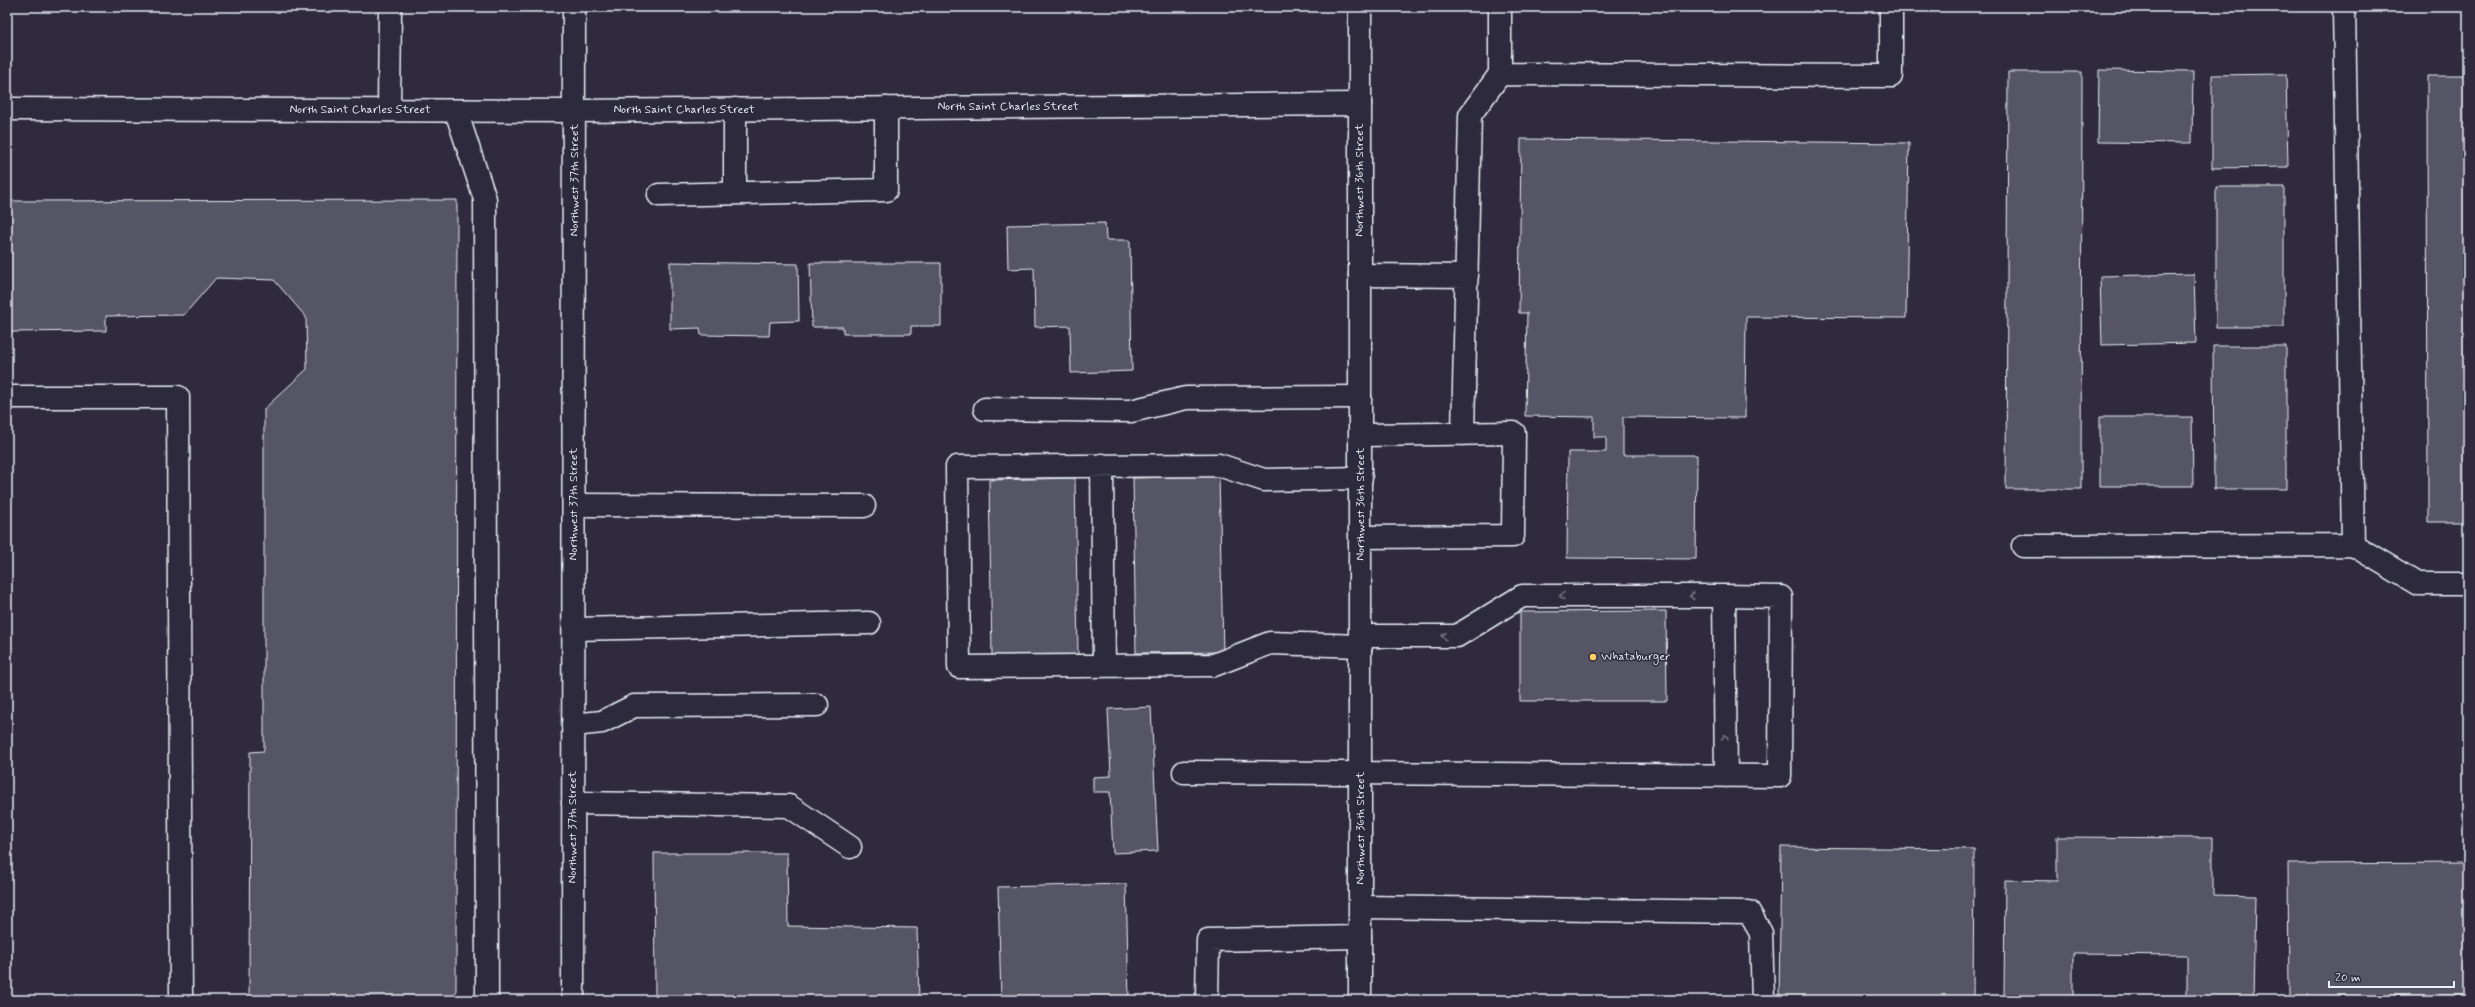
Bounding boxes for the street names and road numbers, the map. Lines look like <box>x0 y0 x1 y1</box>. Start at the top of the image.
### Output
street label: North Saint Charles Street <box>937 99 1079 115</box>
street label: North Saint Charles Street <box>289 102 431 118</box>
street label: North Saint Charles Street <box>613 102 755 118</box>
street label: Northwest 36th Street <box>1352 123 1368 237</box>
street label: Northwest 37th Street <box>567 124 583 236</box>
street label: Northwest 36th Street <box>1353 447 1369 561</box>
street label: Northwest 37th Street <box>566 448 582 560</box>
street label: Northwest 37th Street <box>565 771 581 883</box>
street label: Northwest 36th Street <box>1353 771 1369 885</box>

